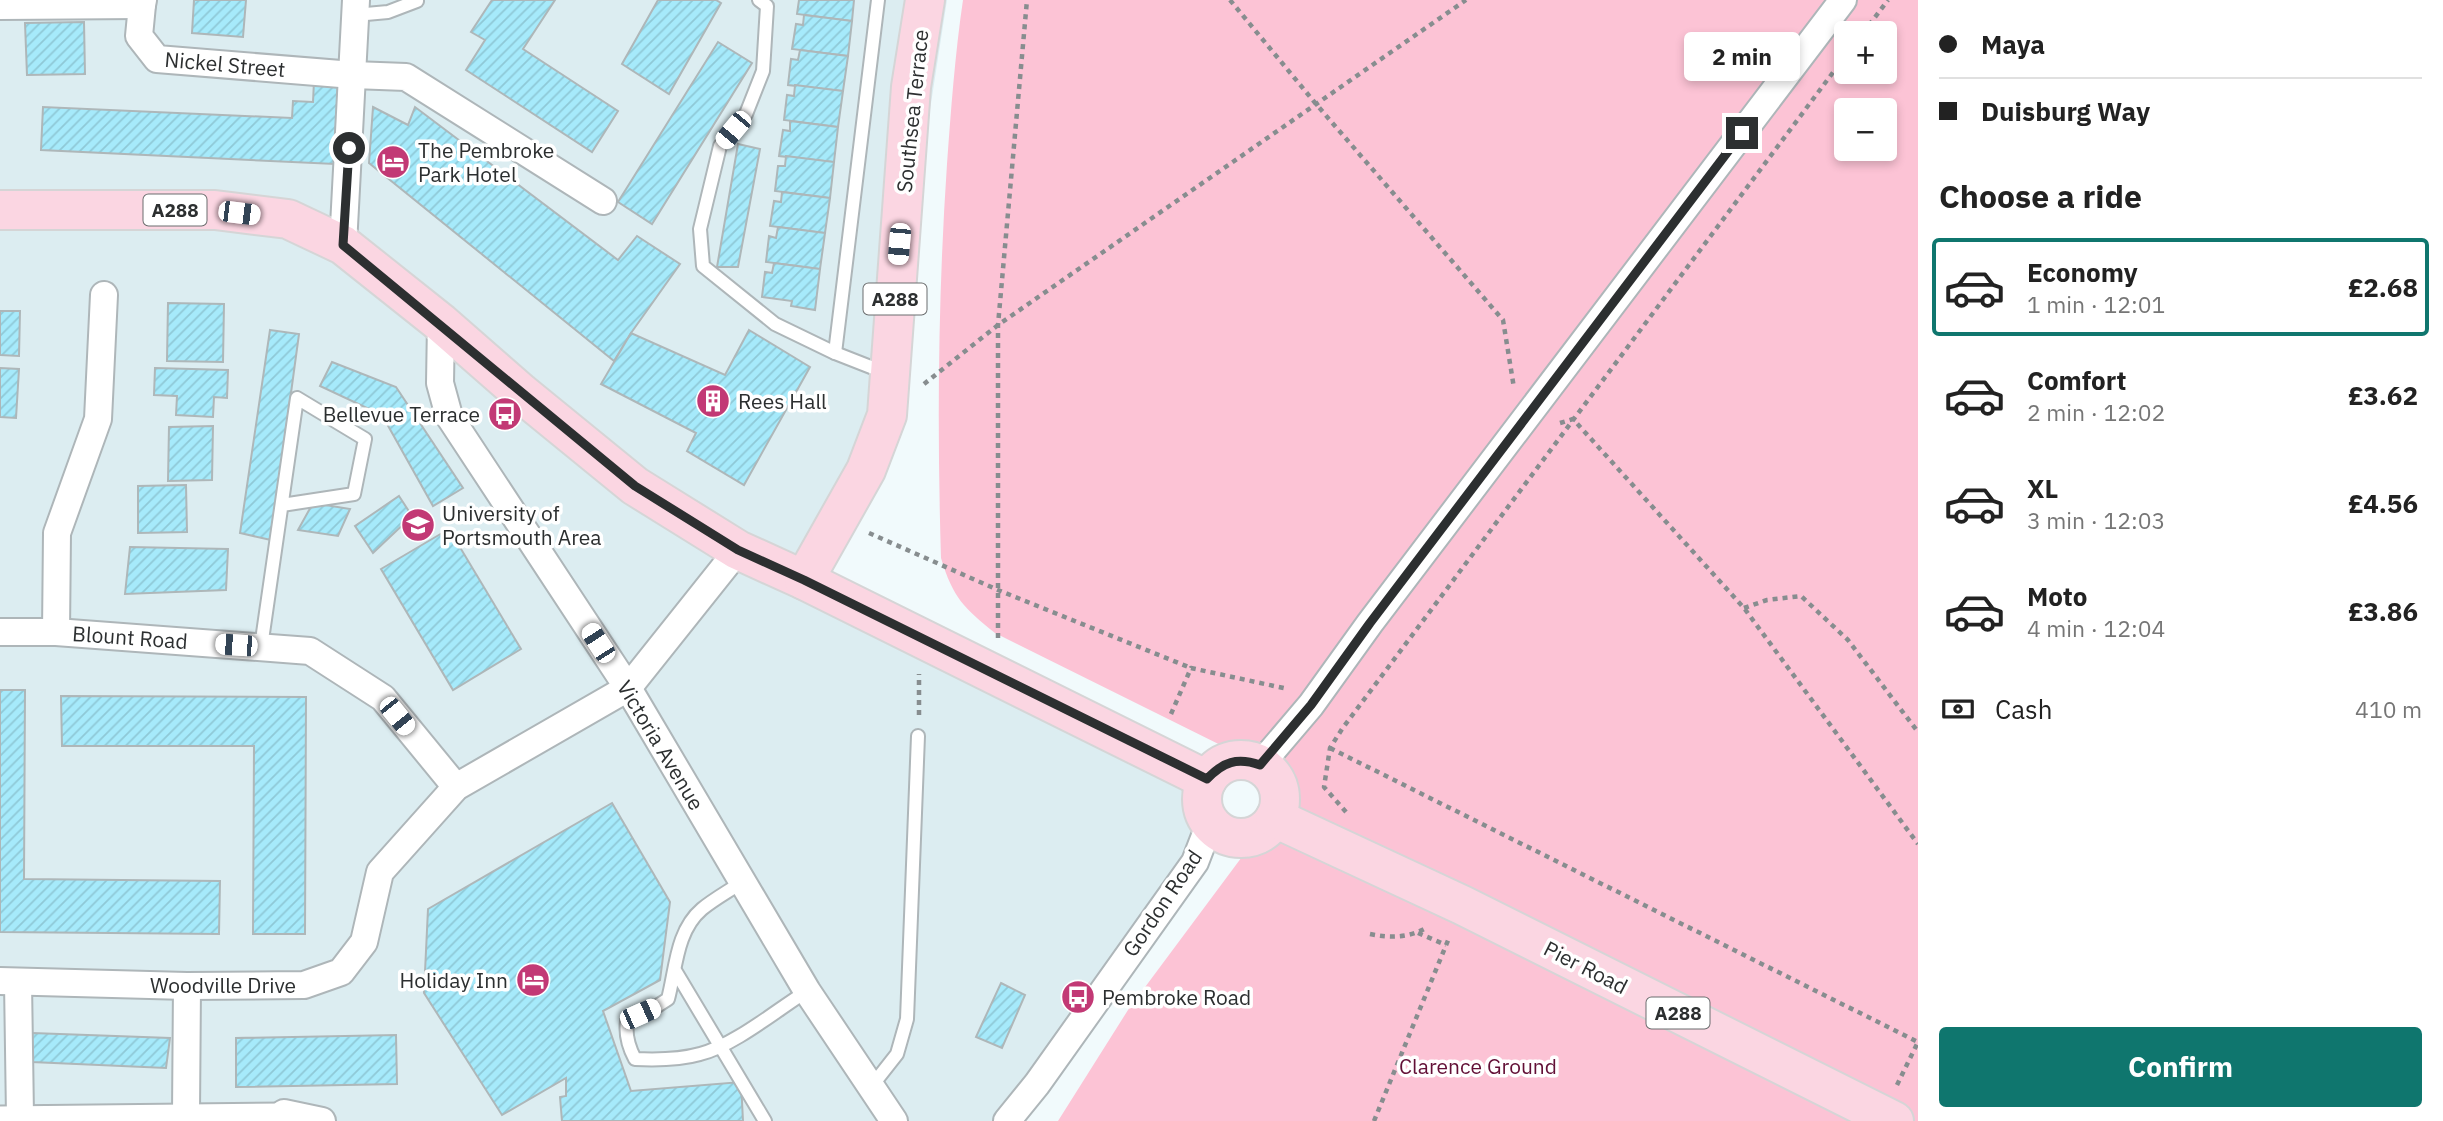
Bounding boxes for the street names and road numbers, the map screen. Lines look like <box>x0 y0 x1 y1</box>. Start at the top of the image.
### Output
street label: Southsea Terrace <box>890 28 934 194</box>
street label: Nickel Street <box>163 45 287 83</box>
road number: A288 <box>144 194 206 226</box>
road number: A288 <box>864 284 926 314</box>
street label: Blount Road <box>71 619 189 655</box>
street label: Victoria Avenue <box>611 675 711 815</box>
street label: Gordon Road <box>1116 844 1208 962</box>
street label: Pier Road <box>1539 934 1633 1000</box>
street label: Woodville Drive <box>150 971 296 999</box>
road number: A288 <box>1646 998 1710 1028</box>

